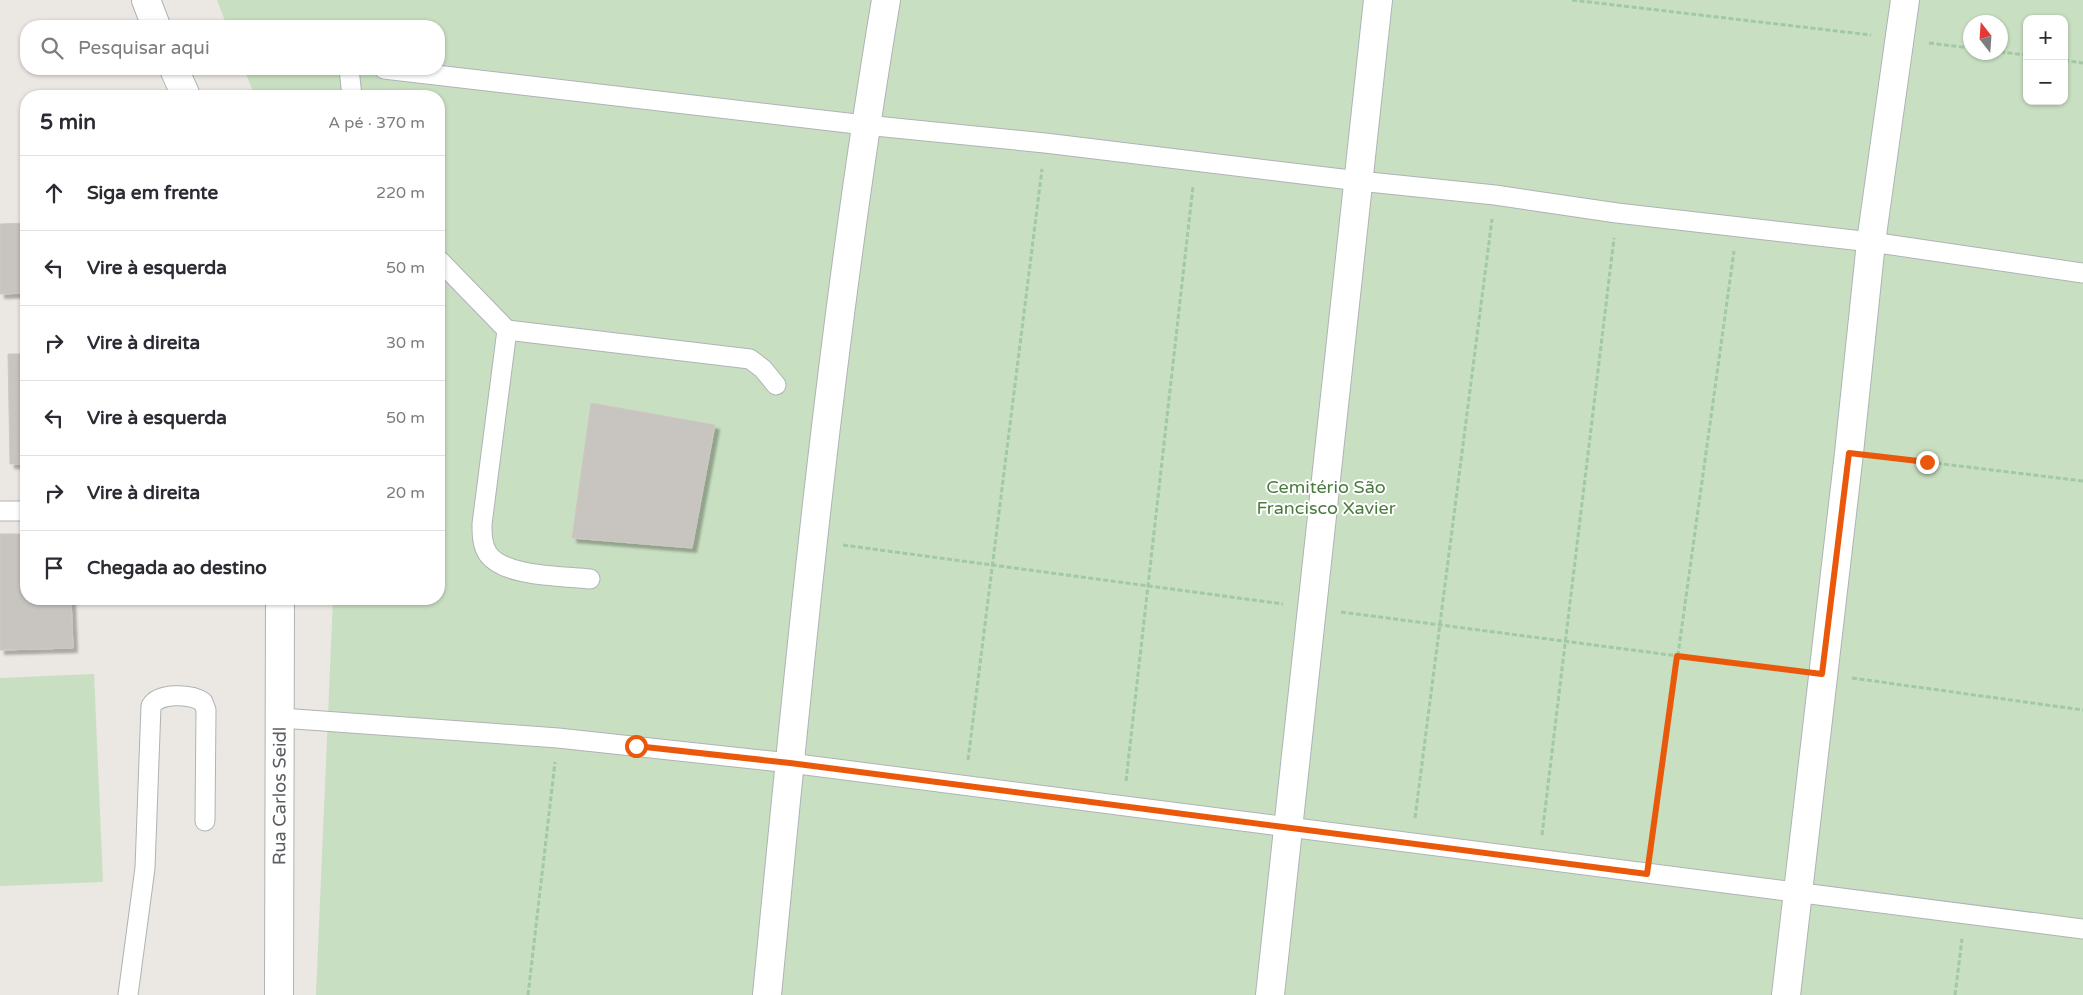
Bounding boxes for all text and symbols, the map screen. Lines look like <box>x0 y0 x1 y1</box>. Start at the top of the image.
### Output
north arrow <box>1963 15 2008 60</box>
map controls <box>2023 15 2068 105</box>
button: + <box>2023 15 2068 60</box>
search box <box>20 20 445 75</box>
icon: search <box>38 34 66 62</box>
text: Pesquisar aqui <box>78 37 210 59</box>
button: − <box>2023 60 2068 105</box>
text: 5 min <box>40 110 96 135</box>
text: A pé · 370 m <box>328 113 425 133</box>
icon: ahead <box>40 179 68 207</box>
text: Siga em frente <box>87 182 218 204</box>
text: 220 m <box>376 183 425 203</box>
icon: left <box>40 254 68 282</box>
text: Vire à esquerda <box>87 257 227 279</box>
text: 50 m <box>386 258 425 278</box>
icon: right <box>40 329 68 357</box>
text: Vire à direita <box>87 332 200 354</box>
text: 30 m <box>386 333 425 353</box>
icon: left <box>40 404 68 432</box>
text: Vire à esquerda <box>87 407 227 429</box>
text: 50 m <box>386 408 425 428</box>
route end <box>1916 451 1939 474</box>
park label: Cemitério São Francisco Xavier <box>1256 476 1396 519</box>
icon: right <box>40 479 68 507</box>
text: Vire à direita <box>87 482 200 504</box>
text: 20 m <box>386 483 425 503</box>
icon: arrive <box>40 554 68 582</box>
text: Chegada ao destino <box>87 557 267 579</box>
street label: Rua Carlos Seidl <box>268 727 291 865</box>
route start <box>625 735 648 758</box>

